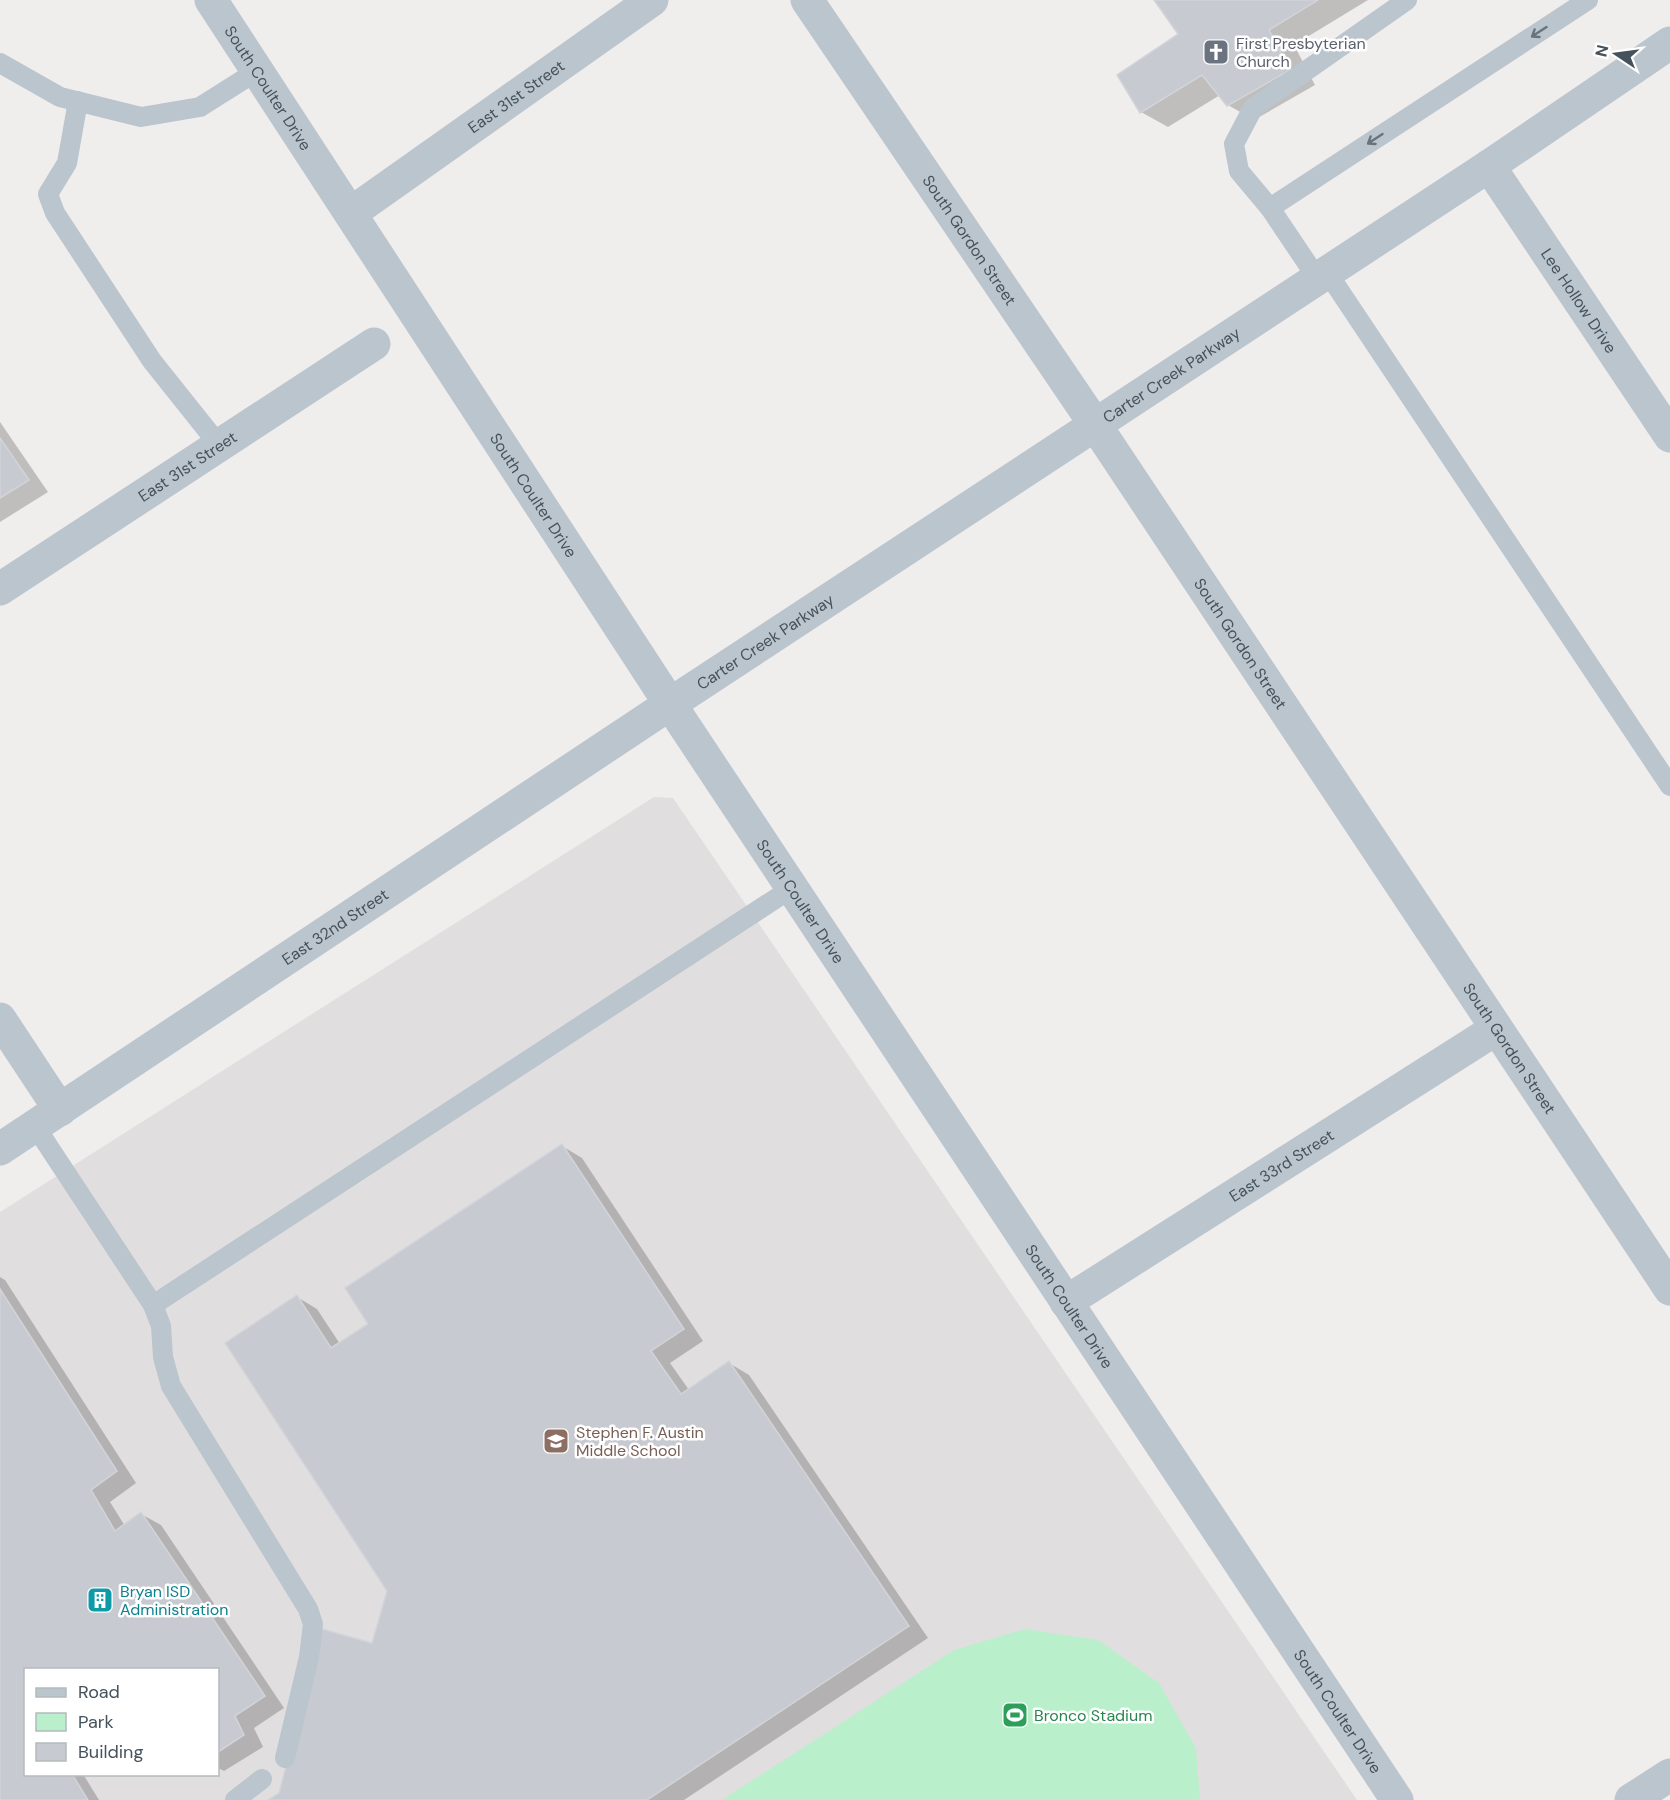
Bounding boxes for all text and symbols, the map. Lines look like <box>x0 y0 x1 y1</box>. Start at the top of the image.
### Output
street label: South Coulter Drive <box>220 22 316 155</box>
north arrow <box>1586 24 1646 84</box>
one-way arrow <box>1531 26 1547 38</box>
place label: First Presbyterian Church <box>1236 33 1366 72</box>
church icon: First Presbyterian Church <box>1201 37 1231 67</box>
text: N <box>1590 43 1613 59</box>
street label: East 31st Street <box>464 55 569 138</box>
one-way arrow <box>1367 132 1384 145</box>
street label: South Gordon Street <box>918 171 1021 310</box>
street label: Lee Hollow Drive <box>1536 244 1621 357</box>
street label: Carter Creek Parkway <box>1099 322 1244 428</box>
street label: East 31st Street <box>134 427 241 507</box>
street label: South Coulter Drive <box>485 429 582 562</box>
street label: South Gordon Street <box>1189 574 1291 713</box>
street label: Carter Creek Parkway <box>693 589 838 695</box>
street label: South Coulter Drive <box>752 835 849 968</box>
street label: East 32nd Street <box>278 884 392 970</box>
street label: South Gordon Street <box>1458 979 1561 1118</box>
street label: East 33rd Street <box>1225 1125 1338 1207</box>
street label: South Coulter Drive <box>1020 1240 1118 1373</box>
place label: Stephen F. Austin Middle School <box>576 1422 704 1461</box>
school or university icon: Stephen F. Austin Middle School <box>541 1426 571 1456</box>
place label: Bryan ISD Administration <box>120 1581 228 1620</box>
building icon: Bryan ISD Administration <box>85 1585 115 1615</box>
street label: South Coulter Drive <box>1289 1645 1386 1778</box>
legend <box>24 1668 219 1776</box>
text: Road <box>78 1680 120 1704</box>
sports icon: Bronco Stadium <box>1000 1700 1030 1730</box>
place label: Bronco Stadium <box>1034 1705 1152 1726</box>
text: Park <box>78 1710 114 1734</box>
text: Building <box>78 1740 143 1764</box>

